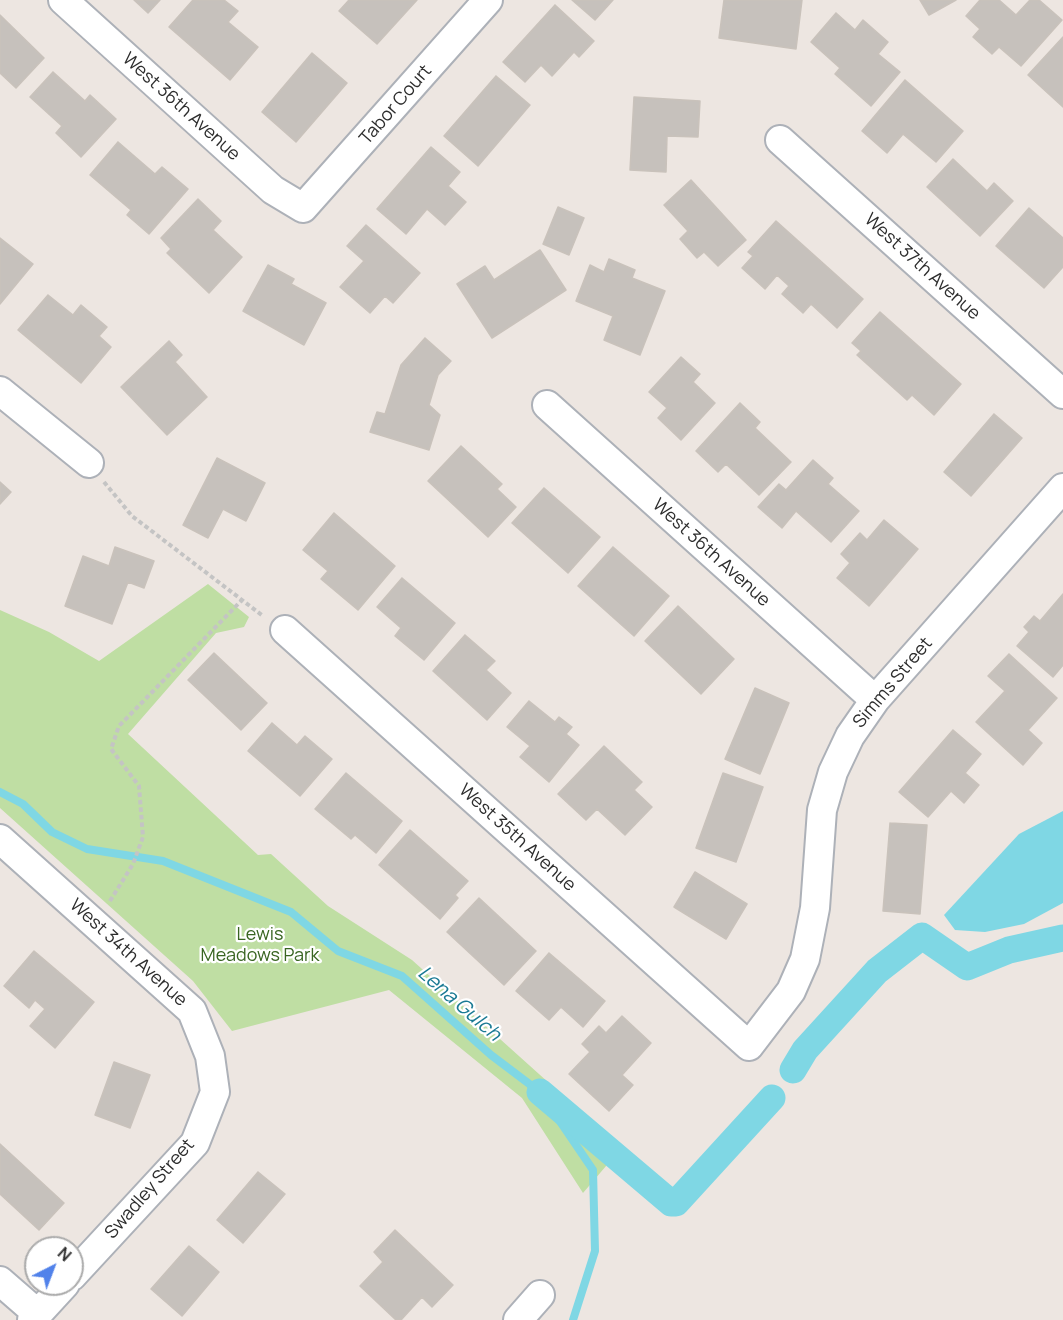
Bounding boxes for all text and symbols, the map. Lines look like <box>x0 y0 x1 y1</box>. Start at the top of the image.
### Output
street label: West 36th Avenue <box>118 49 244 165</box>
street label: Tabor Court <box>355 61 437 149</box>
street label: West 37th Avenue <box>860 209 984 325</box>
street label: West 36th Avenue <box>648 495 774 611</box>
street label: Simms Street <box>849 633 937 733</box>
street label: West 35th Avenue <box>454 780 580 896</box>
street label: West 34th Avenue <box>65 895 191 1011</box>
park label: Lewis Meadows Park <box>201 924 319 966</box>
water label: Lena Gulch <box>413 961 505 1047</box>
street label: Swadley Street <box>101 1135 199 1243</box>
north arrow <box>24 1236 84 1296</box>
text: N <box>53 1242 76 1266</box>

